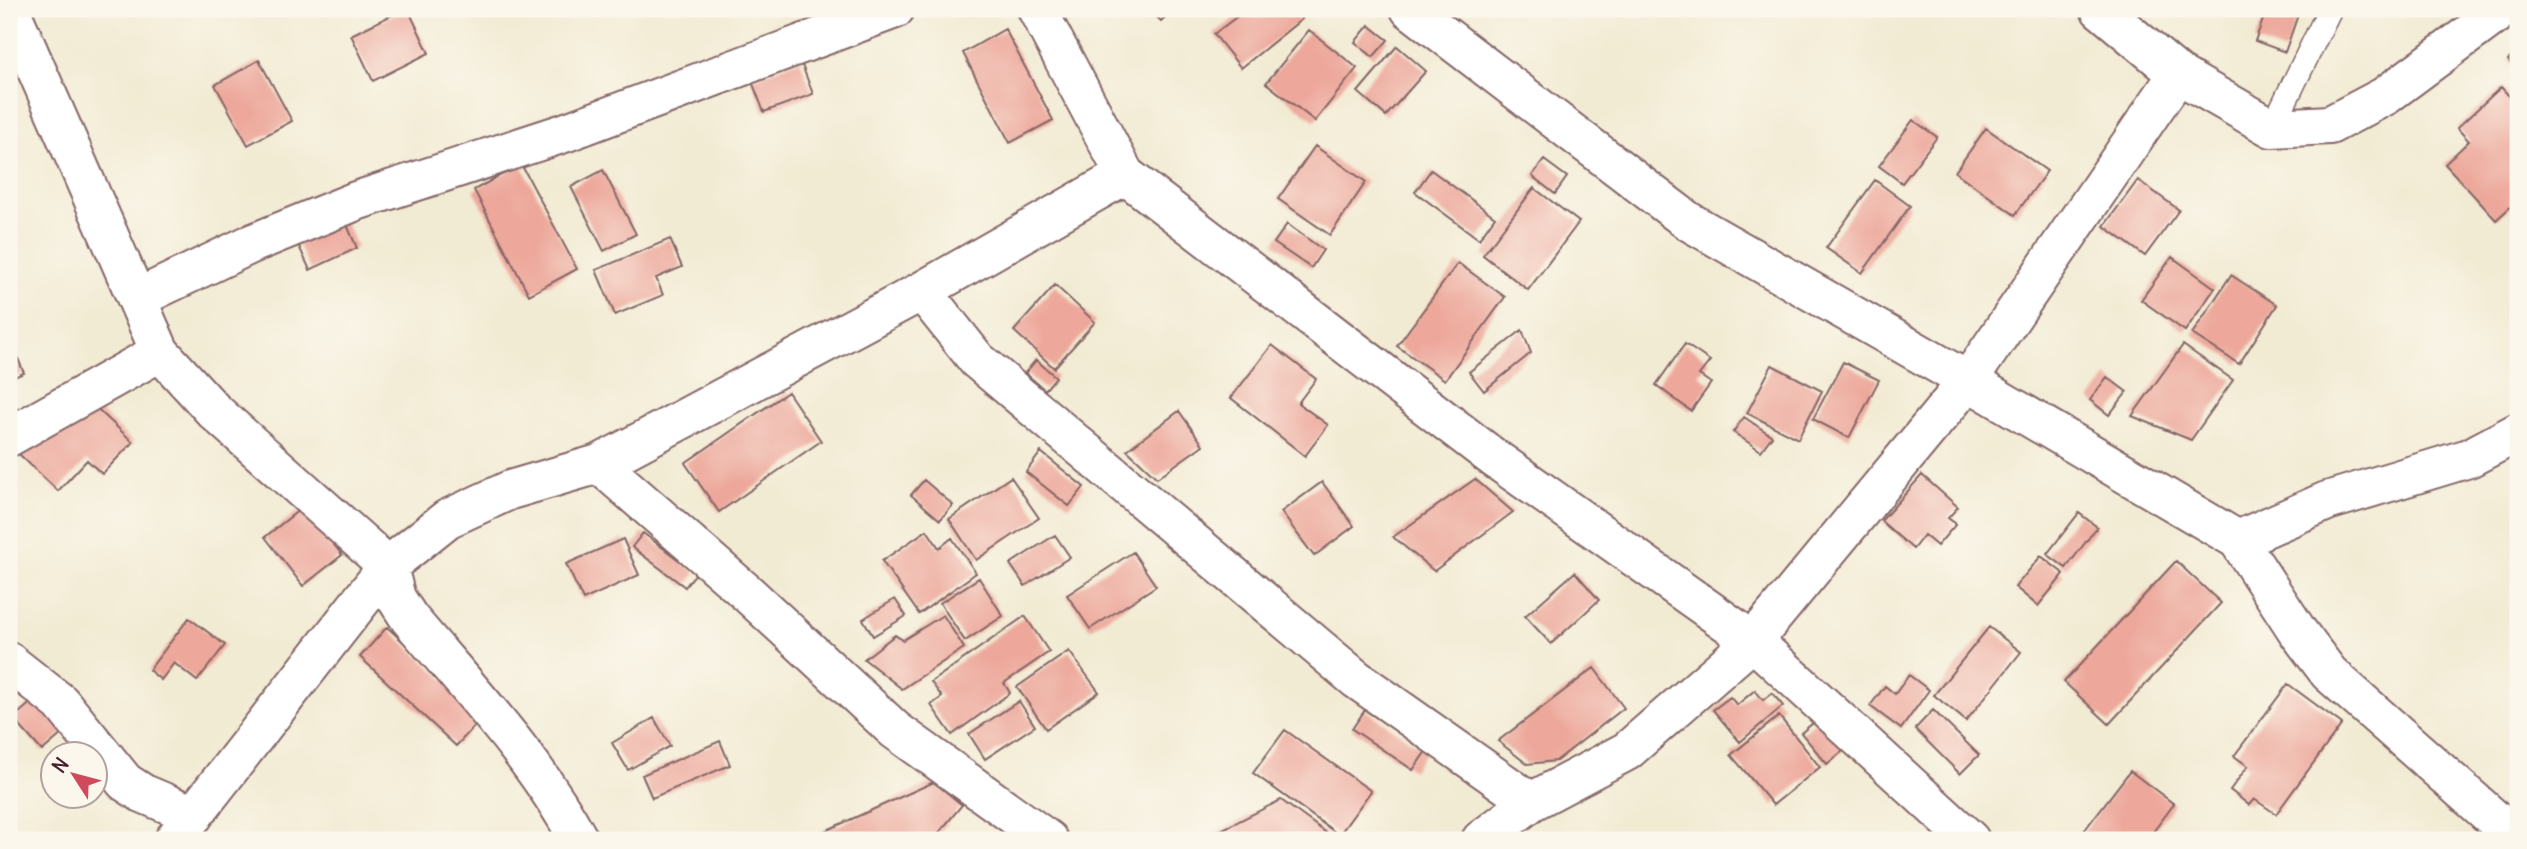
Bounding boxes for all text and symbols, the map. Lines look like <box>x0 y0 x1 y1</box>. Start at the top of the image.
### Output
north arrow <box>38 740 108 810</box>
text: N <box>47 753 74 777</box>

